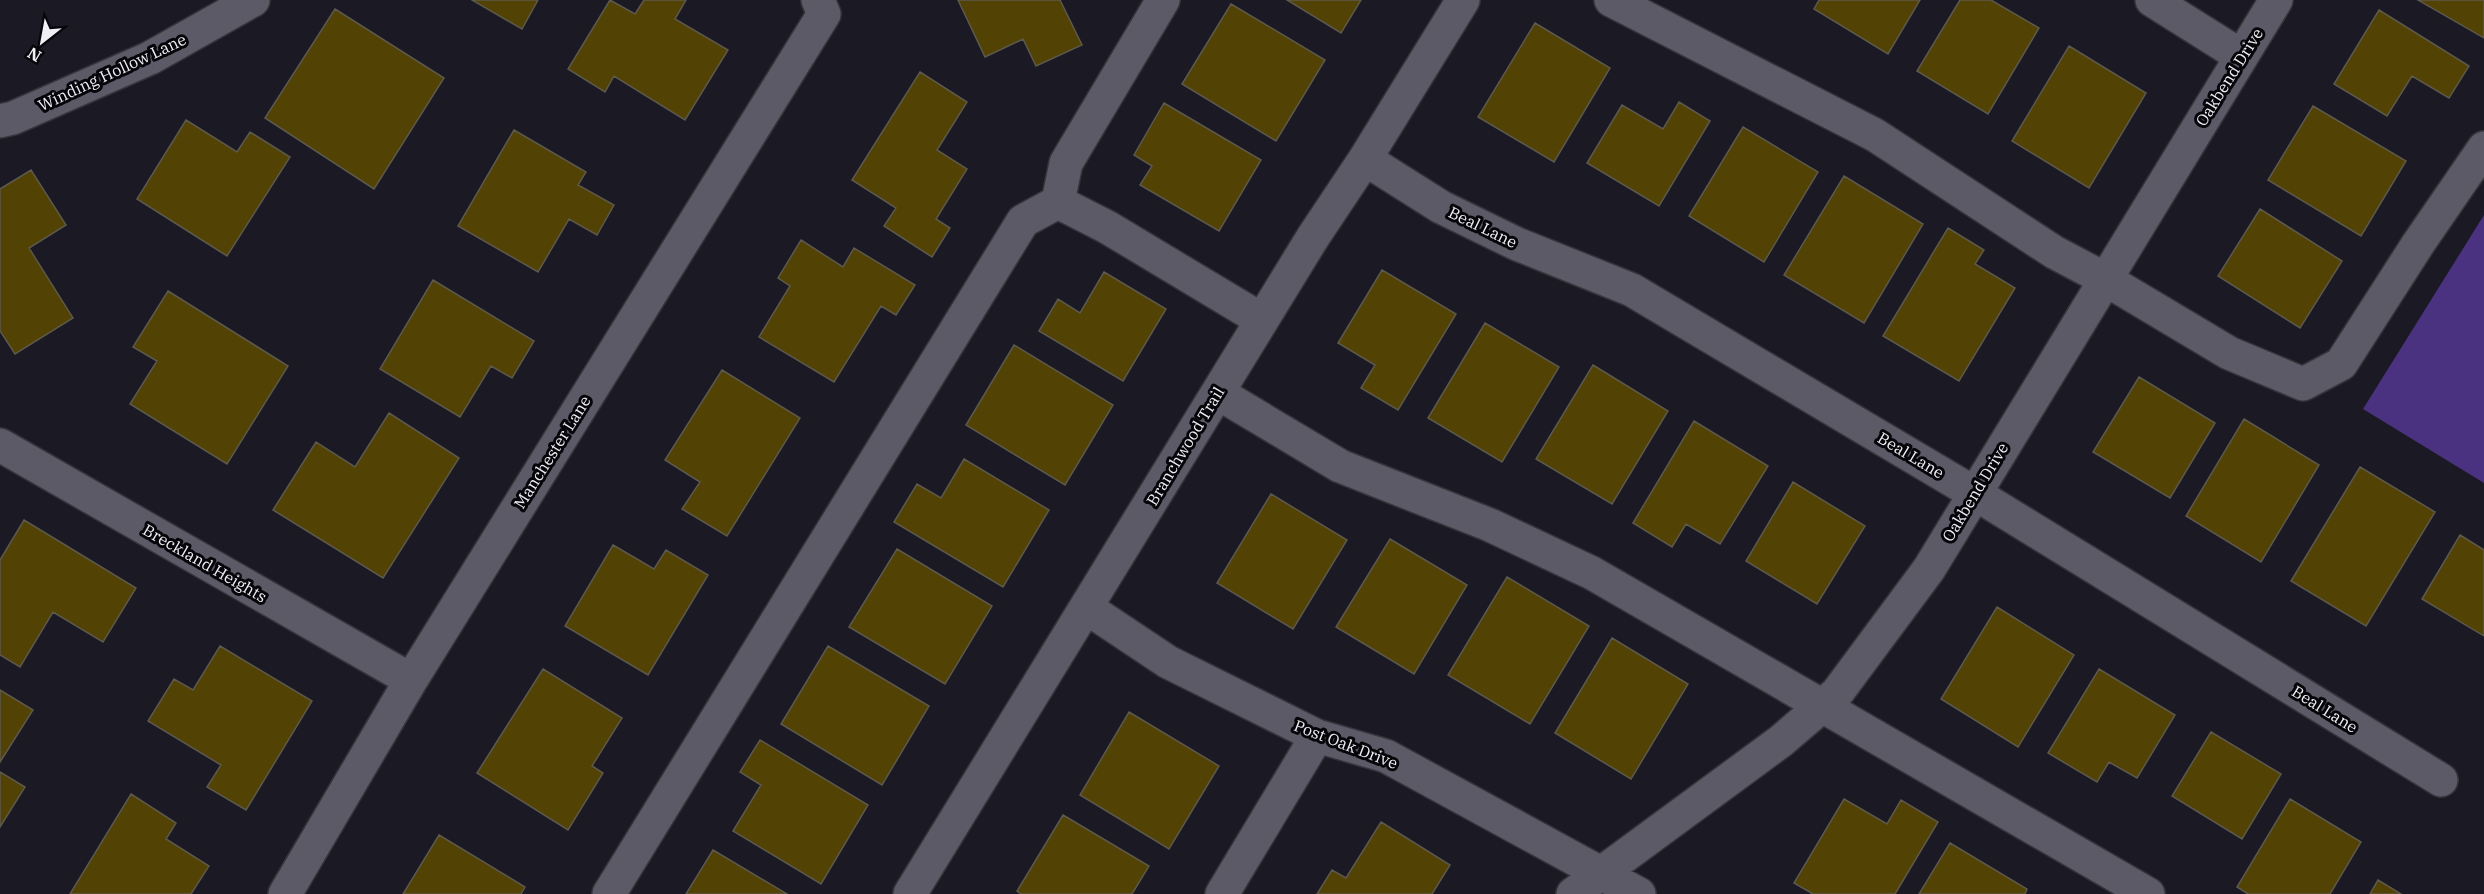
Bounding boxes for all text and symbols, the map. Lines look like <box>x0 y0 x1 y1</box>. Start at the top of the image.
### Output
north arrow <box>12 12 72 72</box>
street label: Oakbend Drive <box>2191 24 2267 130</box>
street label: Winding Hollow Lane <box>35 29 189 115</box>
text: N <box>24 43 45 67</box>
street label: Beal Lane <box>1445 202 1521 252</box>
street label: Branchwood Trail <box>1142 383 1228 509</box>
street label: Manchester Lane <box>509 392 595 512</box>
street label: Beal Lane <box>1874 427 1948 483</box>
street label: Oakbend Drive <box>1938 439 2012 545</box>
street label: Breckland Heights <box>140 519 270 607</box>
street label: Beal Lane <box>2288 681 2362 737</box>
street label: Post Oak Drive <box>1291 715 1401 773</box>

